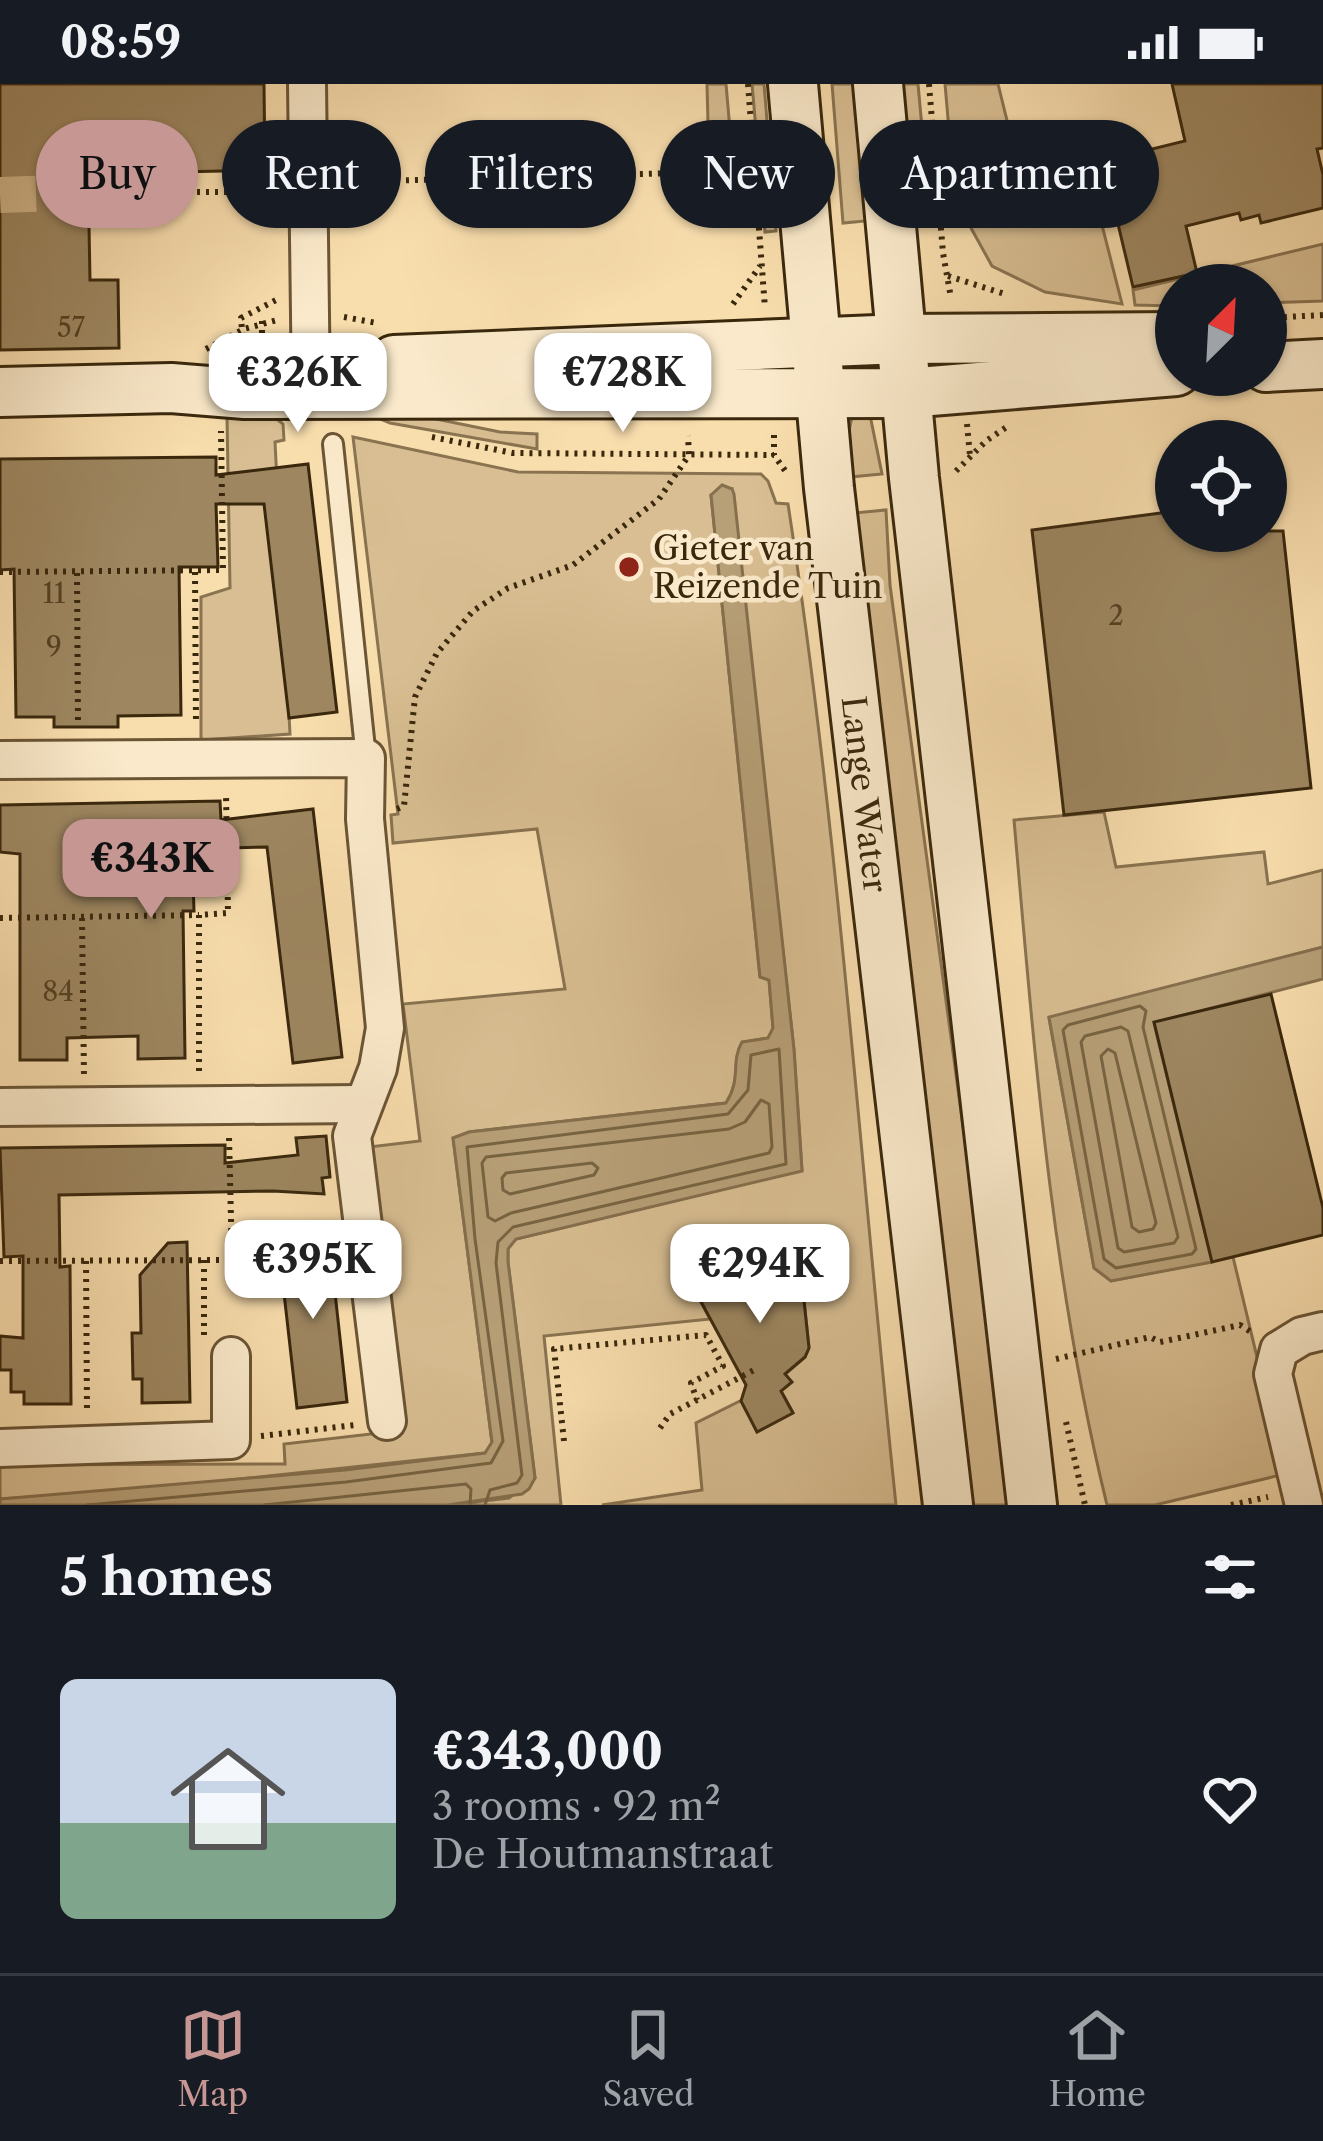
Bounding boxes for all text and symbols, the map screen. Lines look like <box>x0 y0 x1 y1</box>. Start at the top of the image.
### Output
text: 08:59 <box>60 14 181 70</box>
chip: Buy <box>36 120 198 228</box>
chip: Rent <box>222 120 401 228</box>
chip: Filters <box>425 120 636 228</box>
chip: New <box>660 120 835 228</box>
chip: Apartment <box>859 120 1159 228</box>
north arrow <box>1155 264 1287 396</box>
map controls <box>1155 264 1287 552</box>
house number: 57 <box>57 311 86 344</box>
pin: €326K <box>214 333 382 435</box>
pin: €728K <box>539 333 707 435</box>
text: €326K <box>236 348 360 396</box>
text: €728K <box>561 348 685 396</box>
button: locate <box>1155 420 1287 552</box>
place label: Gieter van Reizende Tuin <box>653 528 883 607</box>
marker: Gieter van Reizende Tuin <box>616 554 642 580</box>
house number: 11 <box>43 577 65 610</box>
house number: 2 <box>1108 599 1124 632</box>
house number: 9 <box>46 630 62 663</box>
street label: Lange Water <box>833 694 897 895</box>
pin: €343K <box>67 819 235 921</box>
text: €343K <box>89 834 213 882</box>
house number: 84 <box>42 975 74 1008</box>
pin: €395K <box>229 1220 397 1322</box>
pin: €294K <box>676 1224 844 1326</box>
text: €395K <box>252 1235 374 1283</box>
text: €294K <box>697 1239 823 1287</box>
icon: filters <box>1197 1544 1263 1610</box>
text: 5 homes <box>60 1546 273 1608</box>
text: €343,000 <box>432 1720 663 1782</box>
icon: home <box>156 1727 300 1871</box>
icon: heart <box>1197 1766 1263 1832</box>
text: 3 rooms · 92 m² <box>432 1782 721 1830</box>
text: De Houtmanstraat <box>432 1830 773 1878</box>
tab: Map <box>177 2002 248 2115</box>
tab: Saved <box>603 2002 694 2115</box>
tab: Home <box>1049 2002 1146 2115</box>

